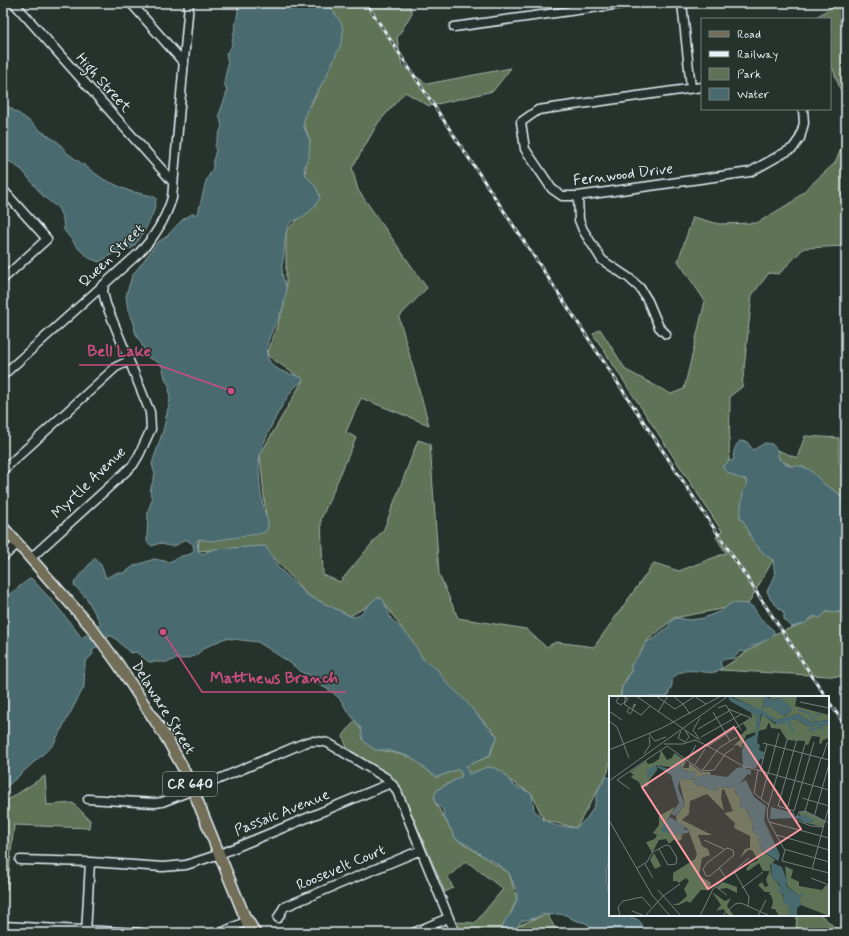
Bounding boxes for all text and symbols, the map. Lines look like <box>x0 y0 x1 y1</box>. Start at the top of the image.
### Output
legend <box>701 18 831 110</box>
text: Road <box>737 27 761 43</box>
text: Railway <box>737 47 779 63</box>
street label: High Street <box>70 49 135 118</box>
text: Park <box>737 67 761 83</box>
text: Water <box>737 87 769 103</box>
street label: Fernwood Drive <box>572 159 674 191</box>
street label: Queen Street <box>75 219 149 292</box>
callout: Bell Lake <box>79 337 158 365</box>
text: Bell Lake <box>87 341 151 362</box>
street label: Myrtle Avenue <box>47 442 131 524</box>
street label: Delaware Street <box>126 658 200 759</box>
callout: Matthews Branch <box>202 664 346 692</box>
text: Matthews Branch <box>210 668 338 689</box>
inset map <box>609 696 829 916</box>
road number: CR 640 <box>163 772 217 796</box>
street label: Passaic Avenue <box>231 785 333 841</box>
street label: Roosevelt Court <box>293 840 389 896</box>

